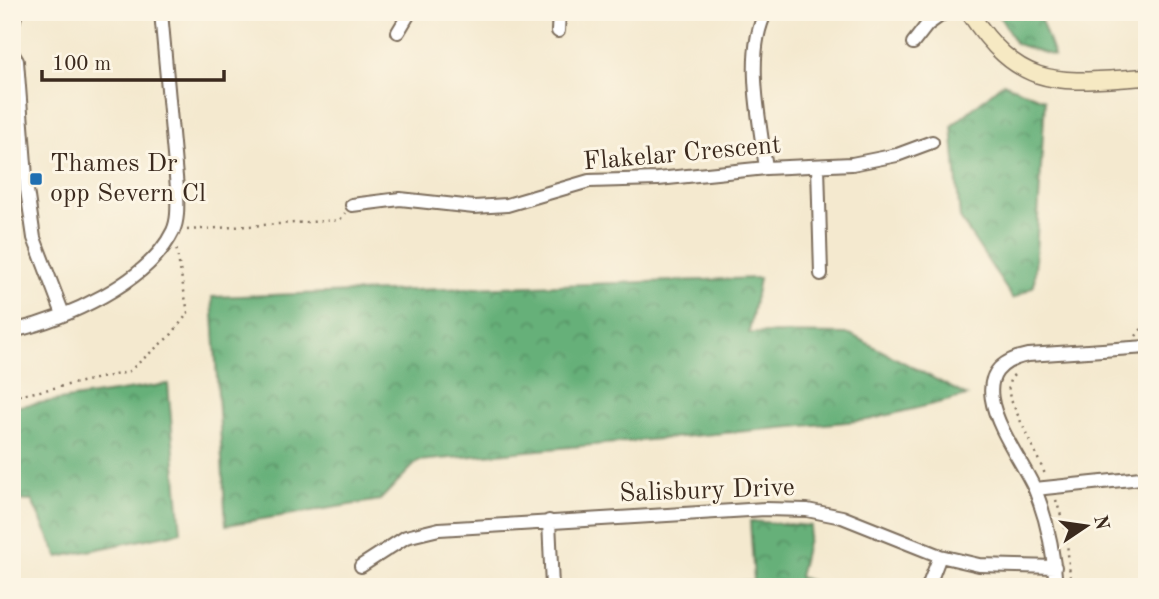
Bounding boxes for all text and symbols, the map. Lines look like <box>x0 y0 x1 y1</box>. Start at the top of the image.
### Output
scale bar <box>42 38 224 82</box>
text: 100 m <box>52 54 111 75</box>
street label: Flakelar Crescent <box>582 132 782 176</box>
place label: Thames Dr opp Severn Cl <box>50 151 206 207</box>
marker: Thames Dr opp Severn Cl <box>28 171 44 187</box>
street label: Salisbury Drive <box>619 475 795 507</box>
north arrow <box>1050 490 1120 560</box>
text: N <box>1089 514 1111 532</box>

